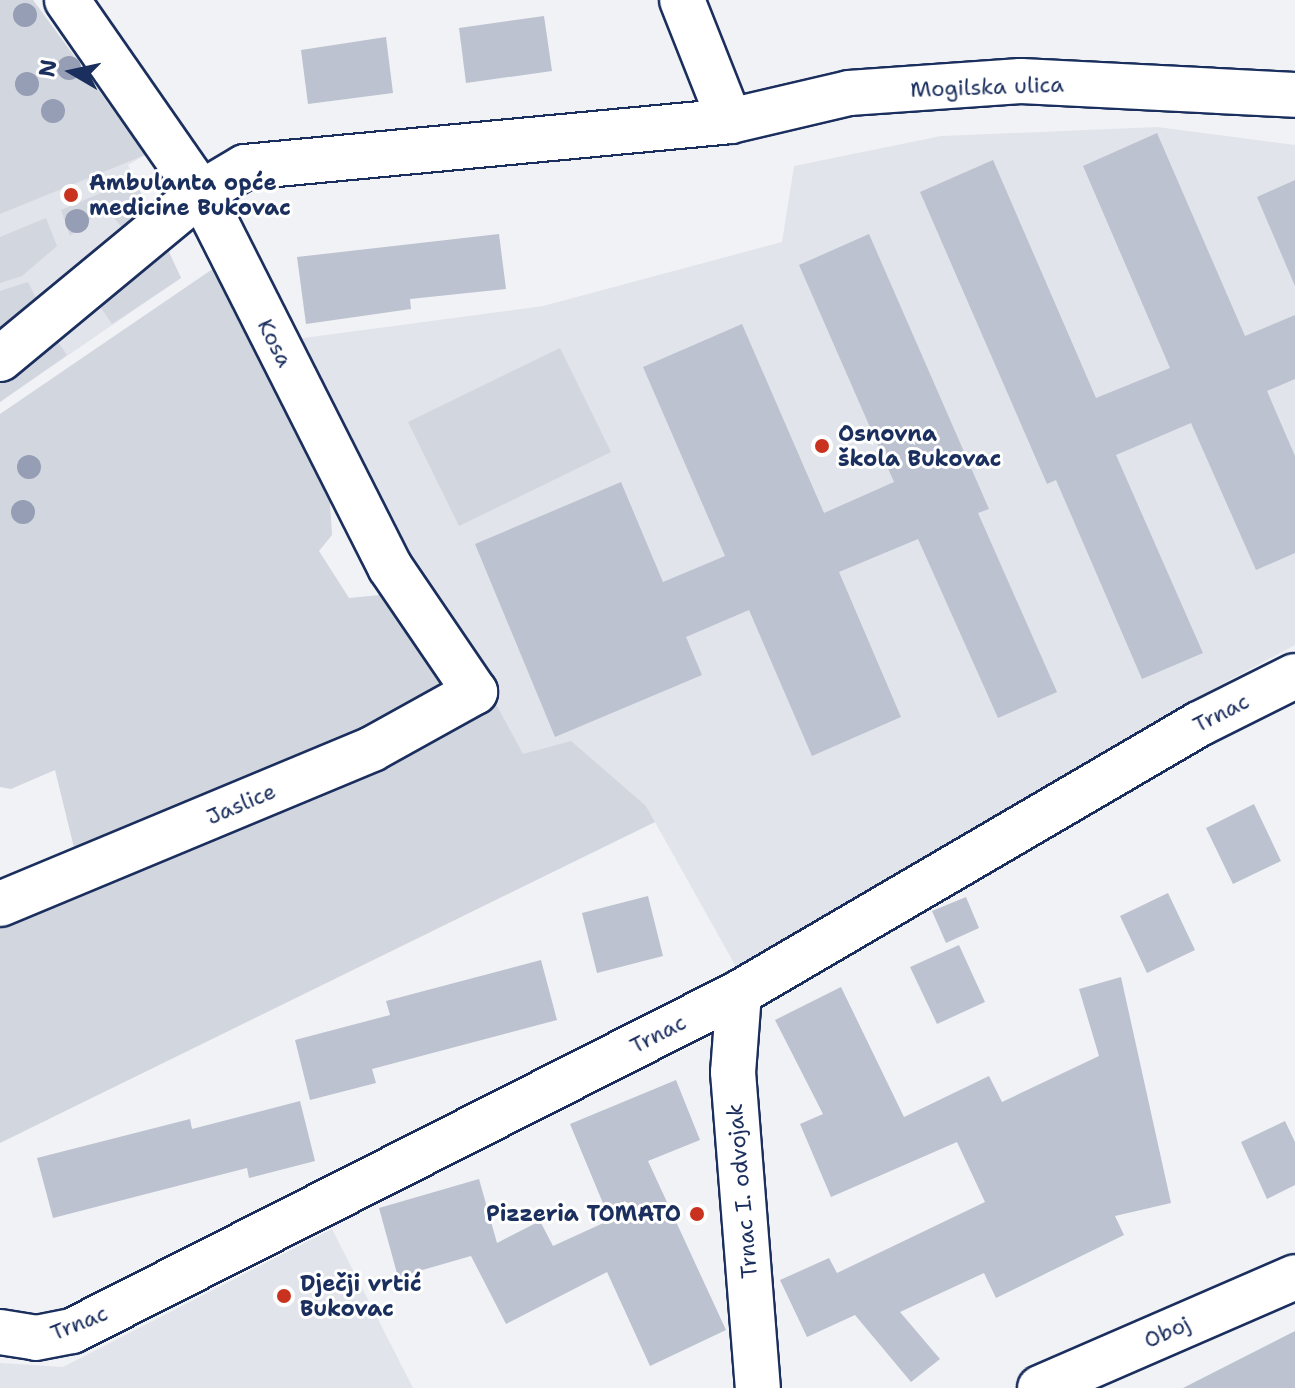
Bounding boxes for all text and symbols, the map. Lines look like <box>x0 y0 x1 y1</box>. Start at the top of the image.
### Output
north arrow <box>32 32 112 112</box>
text: N <box>32 57 63 79</box>
street label: Mogilska ulica <box>910 71 1064 103</box>
place label: Ambulanta opće medicine Bukovac <box>89 169 291 220</box>
marker: Ambulanta opće medicine Bukovac <box>60 184 82 206</box>
street label: Kosa <box>252 315 298 371</box>
place label: Osnovna škola Bukovac <box>838 420 1001 472</box>
marker: Osnovna škola Bukovac <box>813 437 831 455</box>
street label: Trnac <box>1189 688 1253 738</box>
street label: Jaslice <box>202 778 280 830</box>
street label: Trnac <box>626 1009 690 1059</box>
street label: Trnac I. odvojak <box>721 1103 763 1279</box>
place label: Pizzeria TOMATO <box>486 1201 681 1227</box>
marker: Pizzeria TOMATO <box>688 1205 706 1223</box>
place label: Dječji vrtić Bukovac <box>300 1270 422 1322</box>
marker: Dječji vrtić Bukovac <box>275 1287 293 1305</box>
street label: Trnac <box>47 1300 111 1346</box>
street label: Oboj <box>1140 1310 1194 1354</box>

